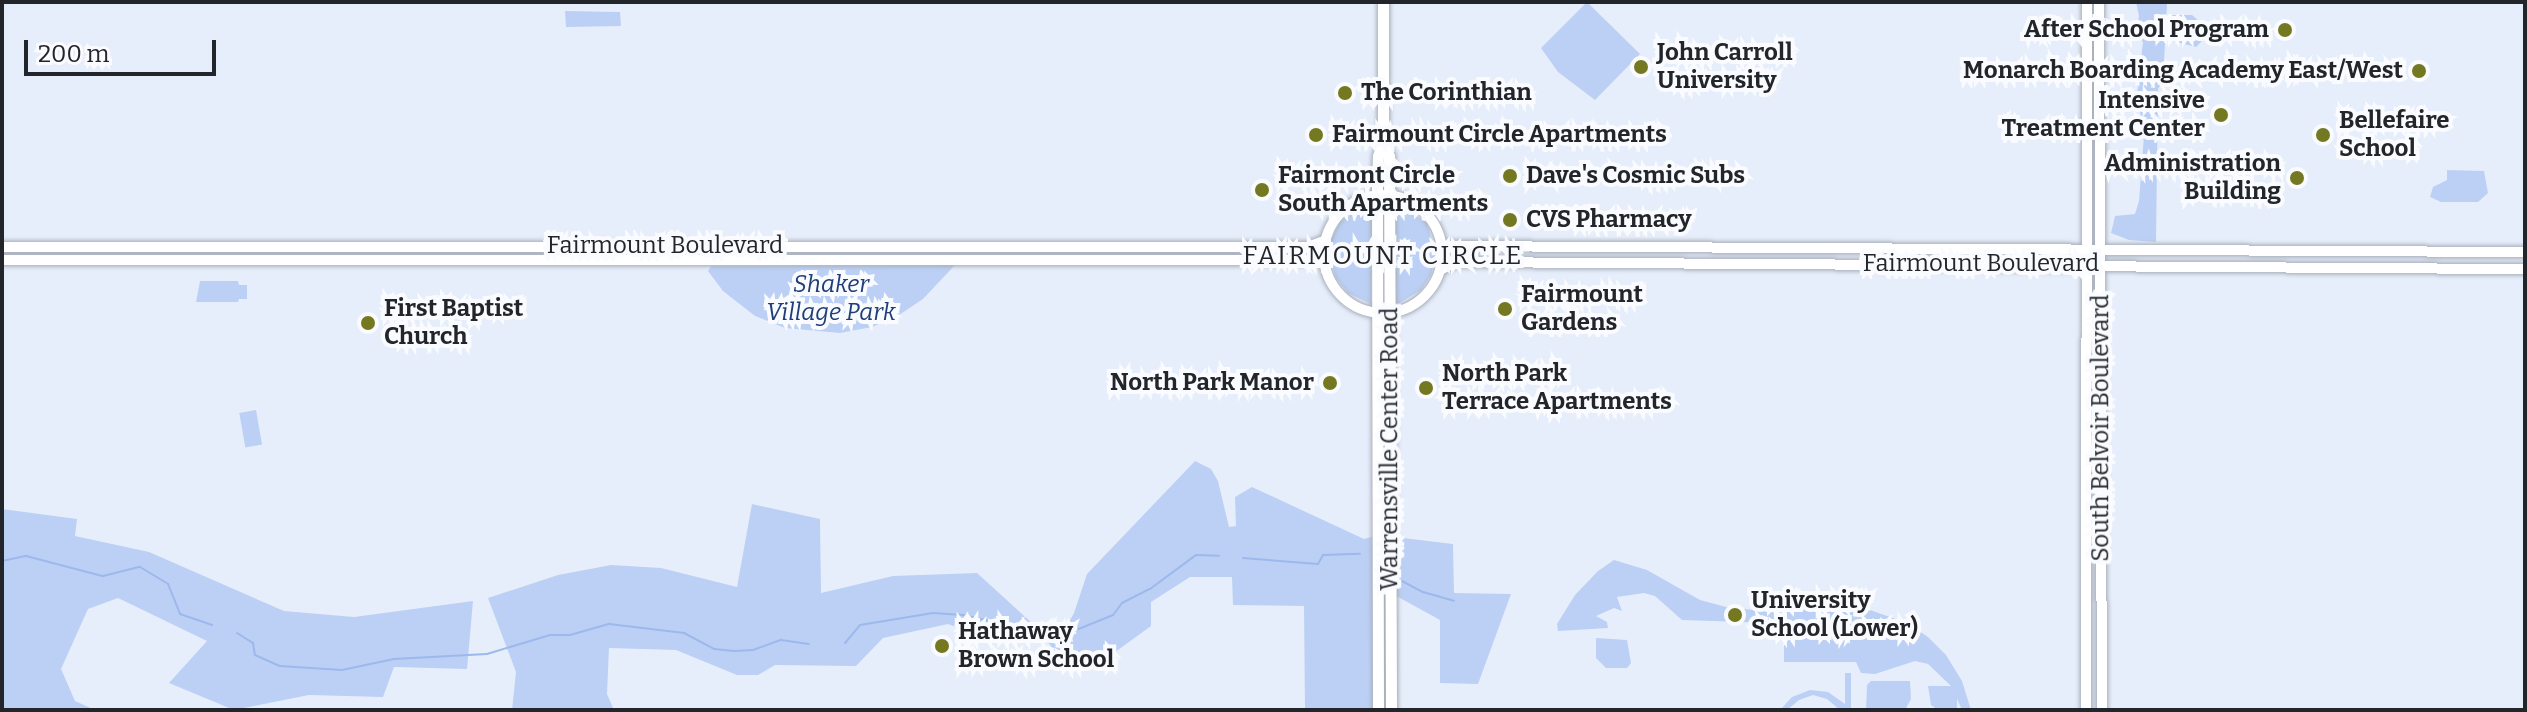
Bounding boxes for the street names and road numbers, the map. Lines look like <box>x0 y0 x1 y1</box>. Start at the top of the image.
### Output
street label: Fairmount Boulevard <box>547 232 783 260</box>
street label: Fairmount Boulevard <box>1863 250 2099 278</box>
street label: South Belvoir Boulevard <box>2087 294 2115 562</box>
street label: Warrensville Center Road <box>1376 307 1404 591</box>

